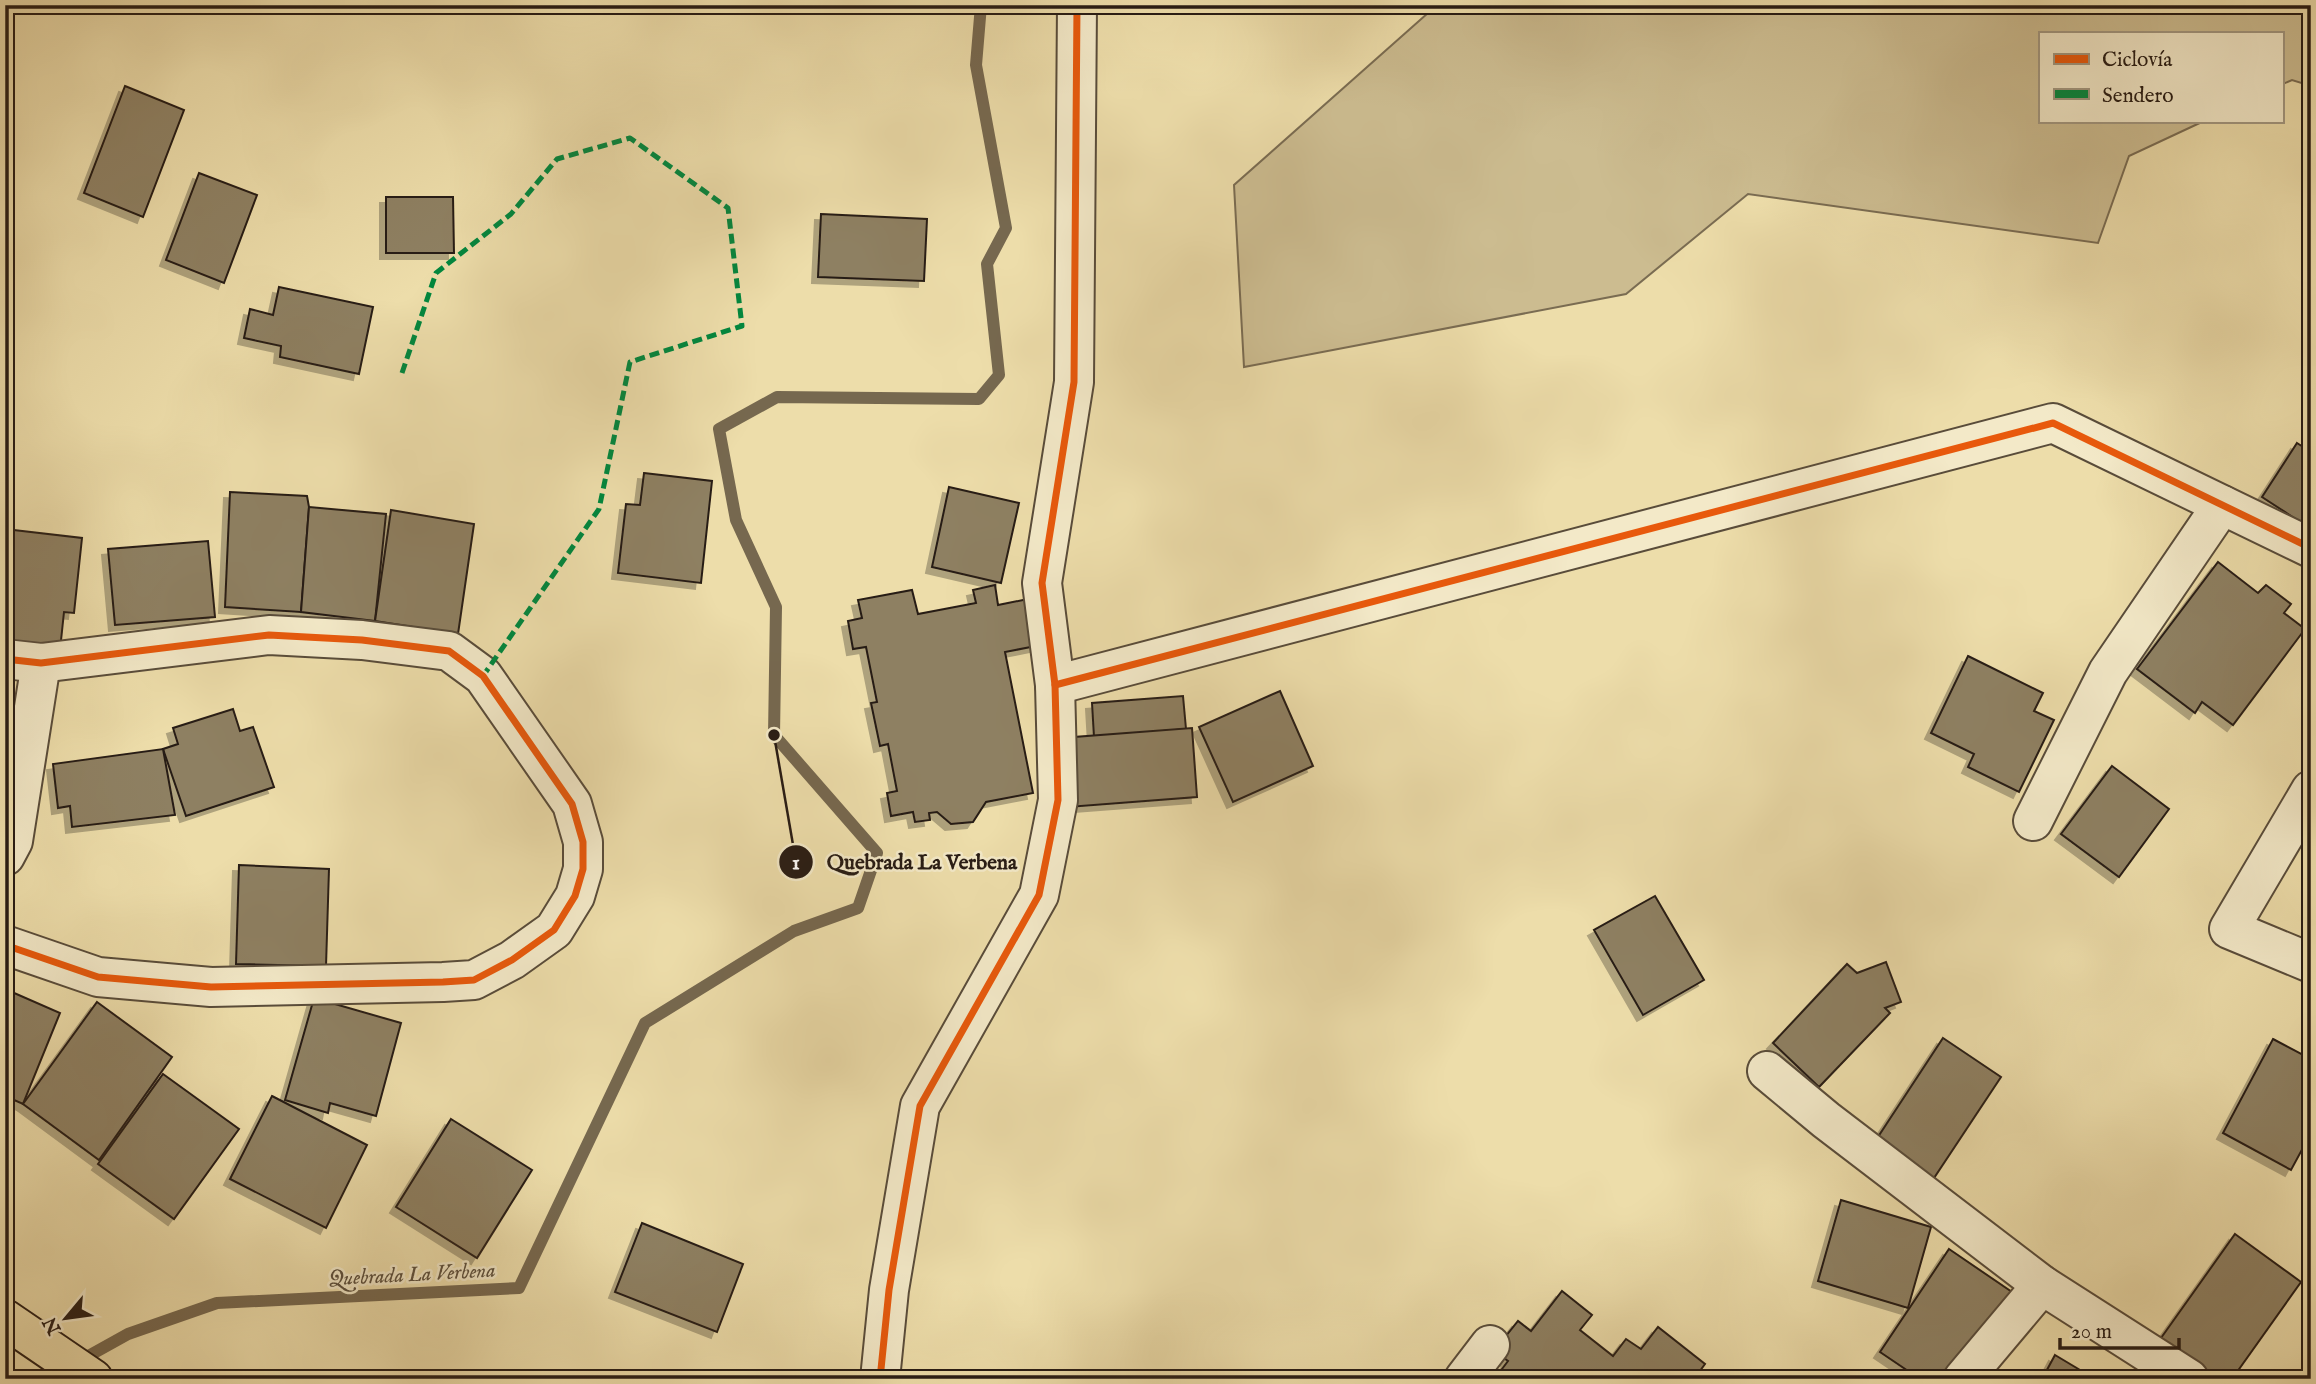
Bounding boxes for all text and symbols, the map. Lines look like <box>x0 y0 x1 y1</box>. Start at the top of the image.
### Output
legend <box>2039 32 2284 122</box>
text: Ciclovía <box>2102 47 2173 74</box>
text: Sendero <box>2102 83 2173 110</box>
callout: Quebrada La Verbena <box>778 841 1031 883</box>
text: 1 <box>792 850 800 877</box>
text: Quebrada La Verbena <box>827 850 1018 877</box>
water label: Quebrada La Verbena <box>328 1258 496 1293</box>
north arrow <box>32 1282 102 1352</box>
scale bar <box>2060 1307 2180 1351</box>
text: N <box>38 1312 68 1339</box>
text: 20 m <box>2071 1319 2112 1346</box>

